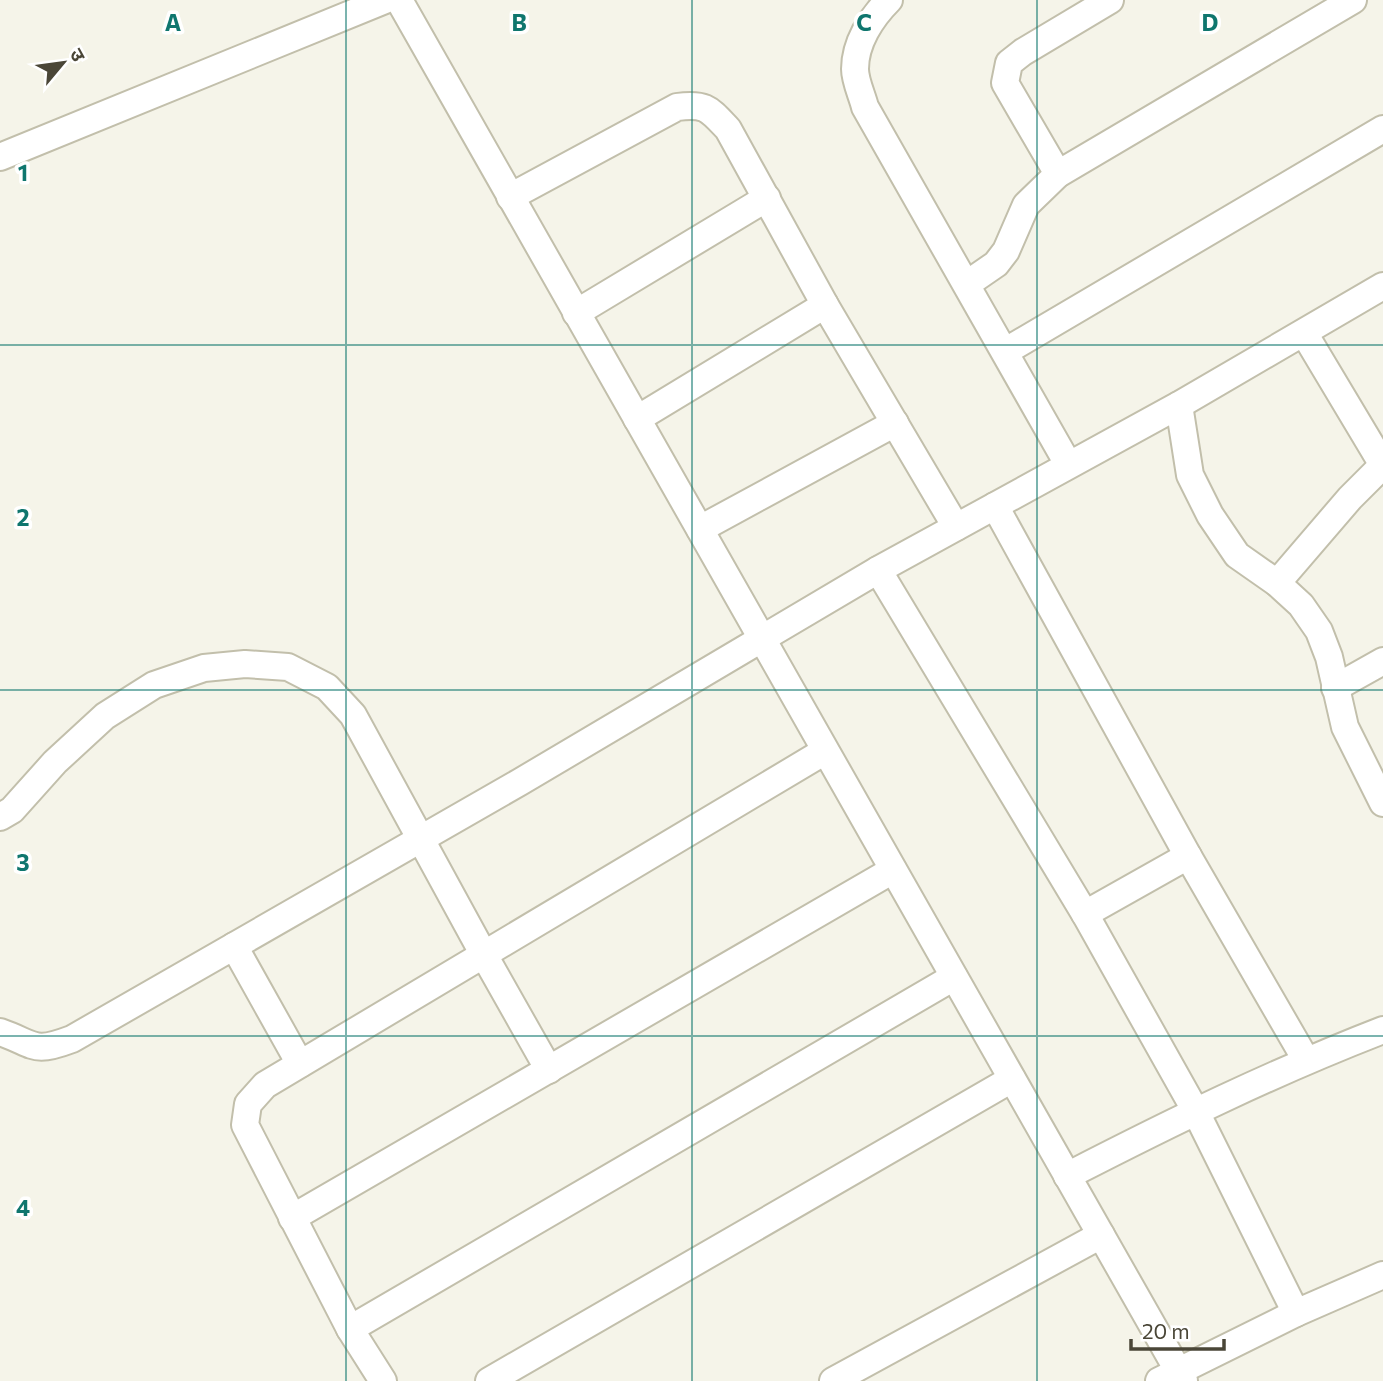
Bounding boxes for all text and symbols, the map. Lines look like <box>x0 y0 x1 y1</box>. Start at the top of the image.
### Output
text: A <box>165 8 182 36</box>
text: B <box>511 8 527 36</box>
text: C <box>856 8 872 36</box>
text: D <box>1202 8 1219 36</box>
north arrow <box>28 28 98 98</box>
text: उ <box>66 44 91 66</box>
text: 1 <box>18 158 28 186</box>
text: 2 <box>16 503 30 531</box>
text: 3 <box>16 848 30 876</box>
text: 4 <box>16 1193 30 1221</box>
scale bar <box>1131 1308 1224 1352</box>
text: 20 m <box>1142 1318 1190 1343</box>

